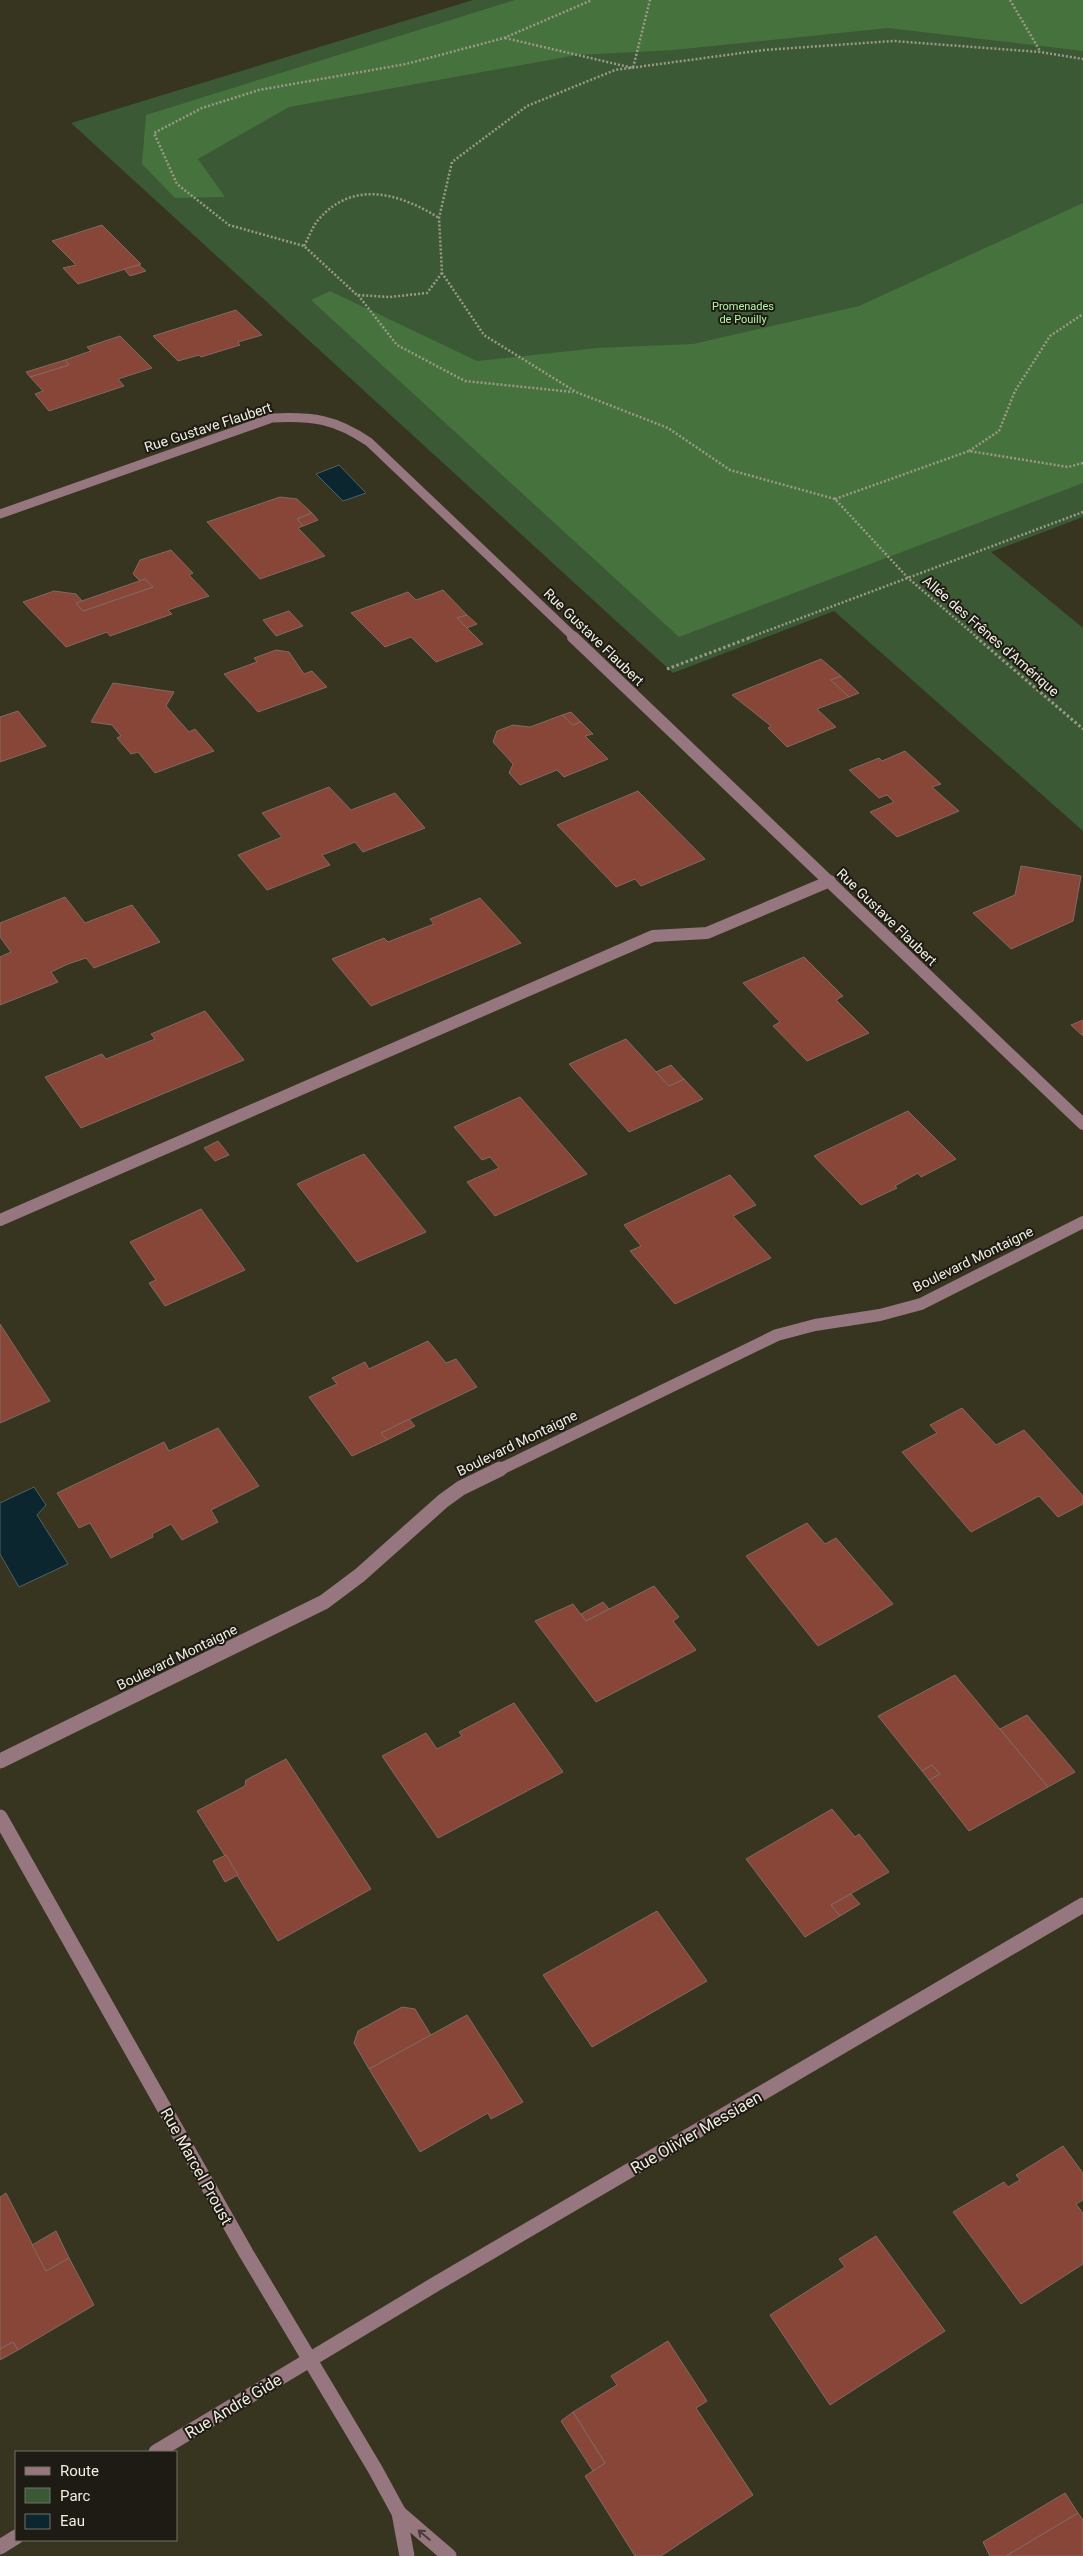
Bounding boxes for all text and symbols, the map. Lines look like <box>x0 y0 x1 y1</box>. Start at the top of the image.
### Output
park label: Promenades de Pouilly <box>712 300 774 326</box>
street label: Rue Gustave Flaubert <box>142 399 274 455</box>
street label: Allée des Frênes d'Amérique <box>920 572 1062 700</box>
street label: Rue Gustave Flaubert <box>541 585 648 689</box>
street label: Rue Gustave Flaubert <box>834 865 941 969</box>
street label: Boulevard Montaigne <box>910 1223 1036 1295</box>
street label: Boulevard Montaigne <box>454 1407 580 1479</box>
street label: Boulevard Montaigne <box>114 1621 240 1693</box>
street label: Rue Olivier Messiaen <box>627 2087 765 2178</box>
street label: Rue Marcel Proust <box>157 2105 237 2228</box>
street label: Rue André Gide <box>181 2370 285 2443</box>
legend <box>15 2451 178 2541</box>
text: Route <box>60 2462 99 2480</box>
text: Parc <box>60 2487 90 2505</box>
text: Eau <box>60 2512 85 2530</box>
one-way arrow <box>418 2529 431 2540</box>

